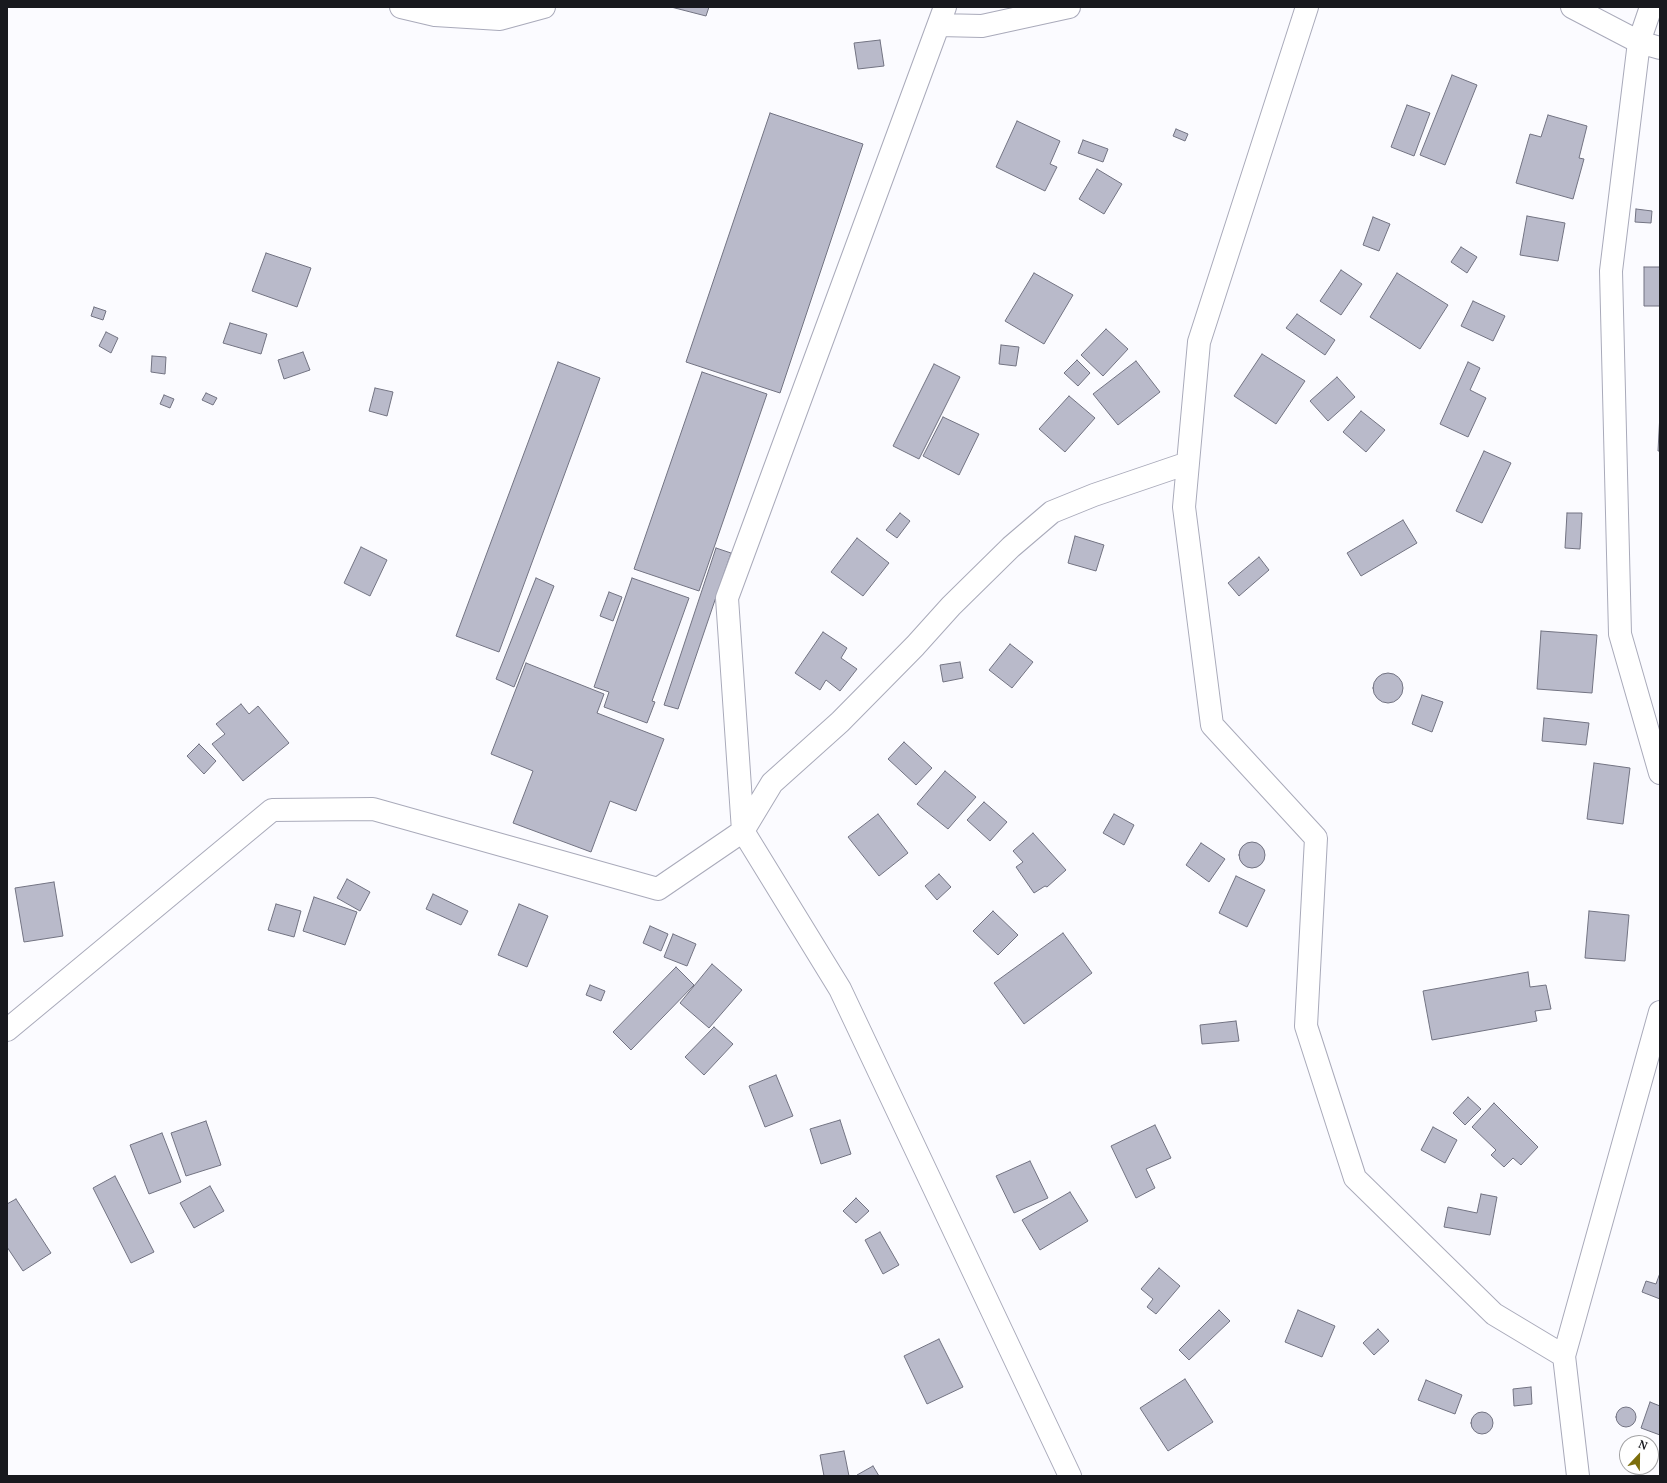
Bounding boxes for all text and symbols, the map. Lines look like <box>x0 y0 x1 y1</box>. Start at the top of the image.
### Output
north arrow <box>1619 1435 1659 1475</box>
text: N <box>1636 1436 1650 1453</box>

